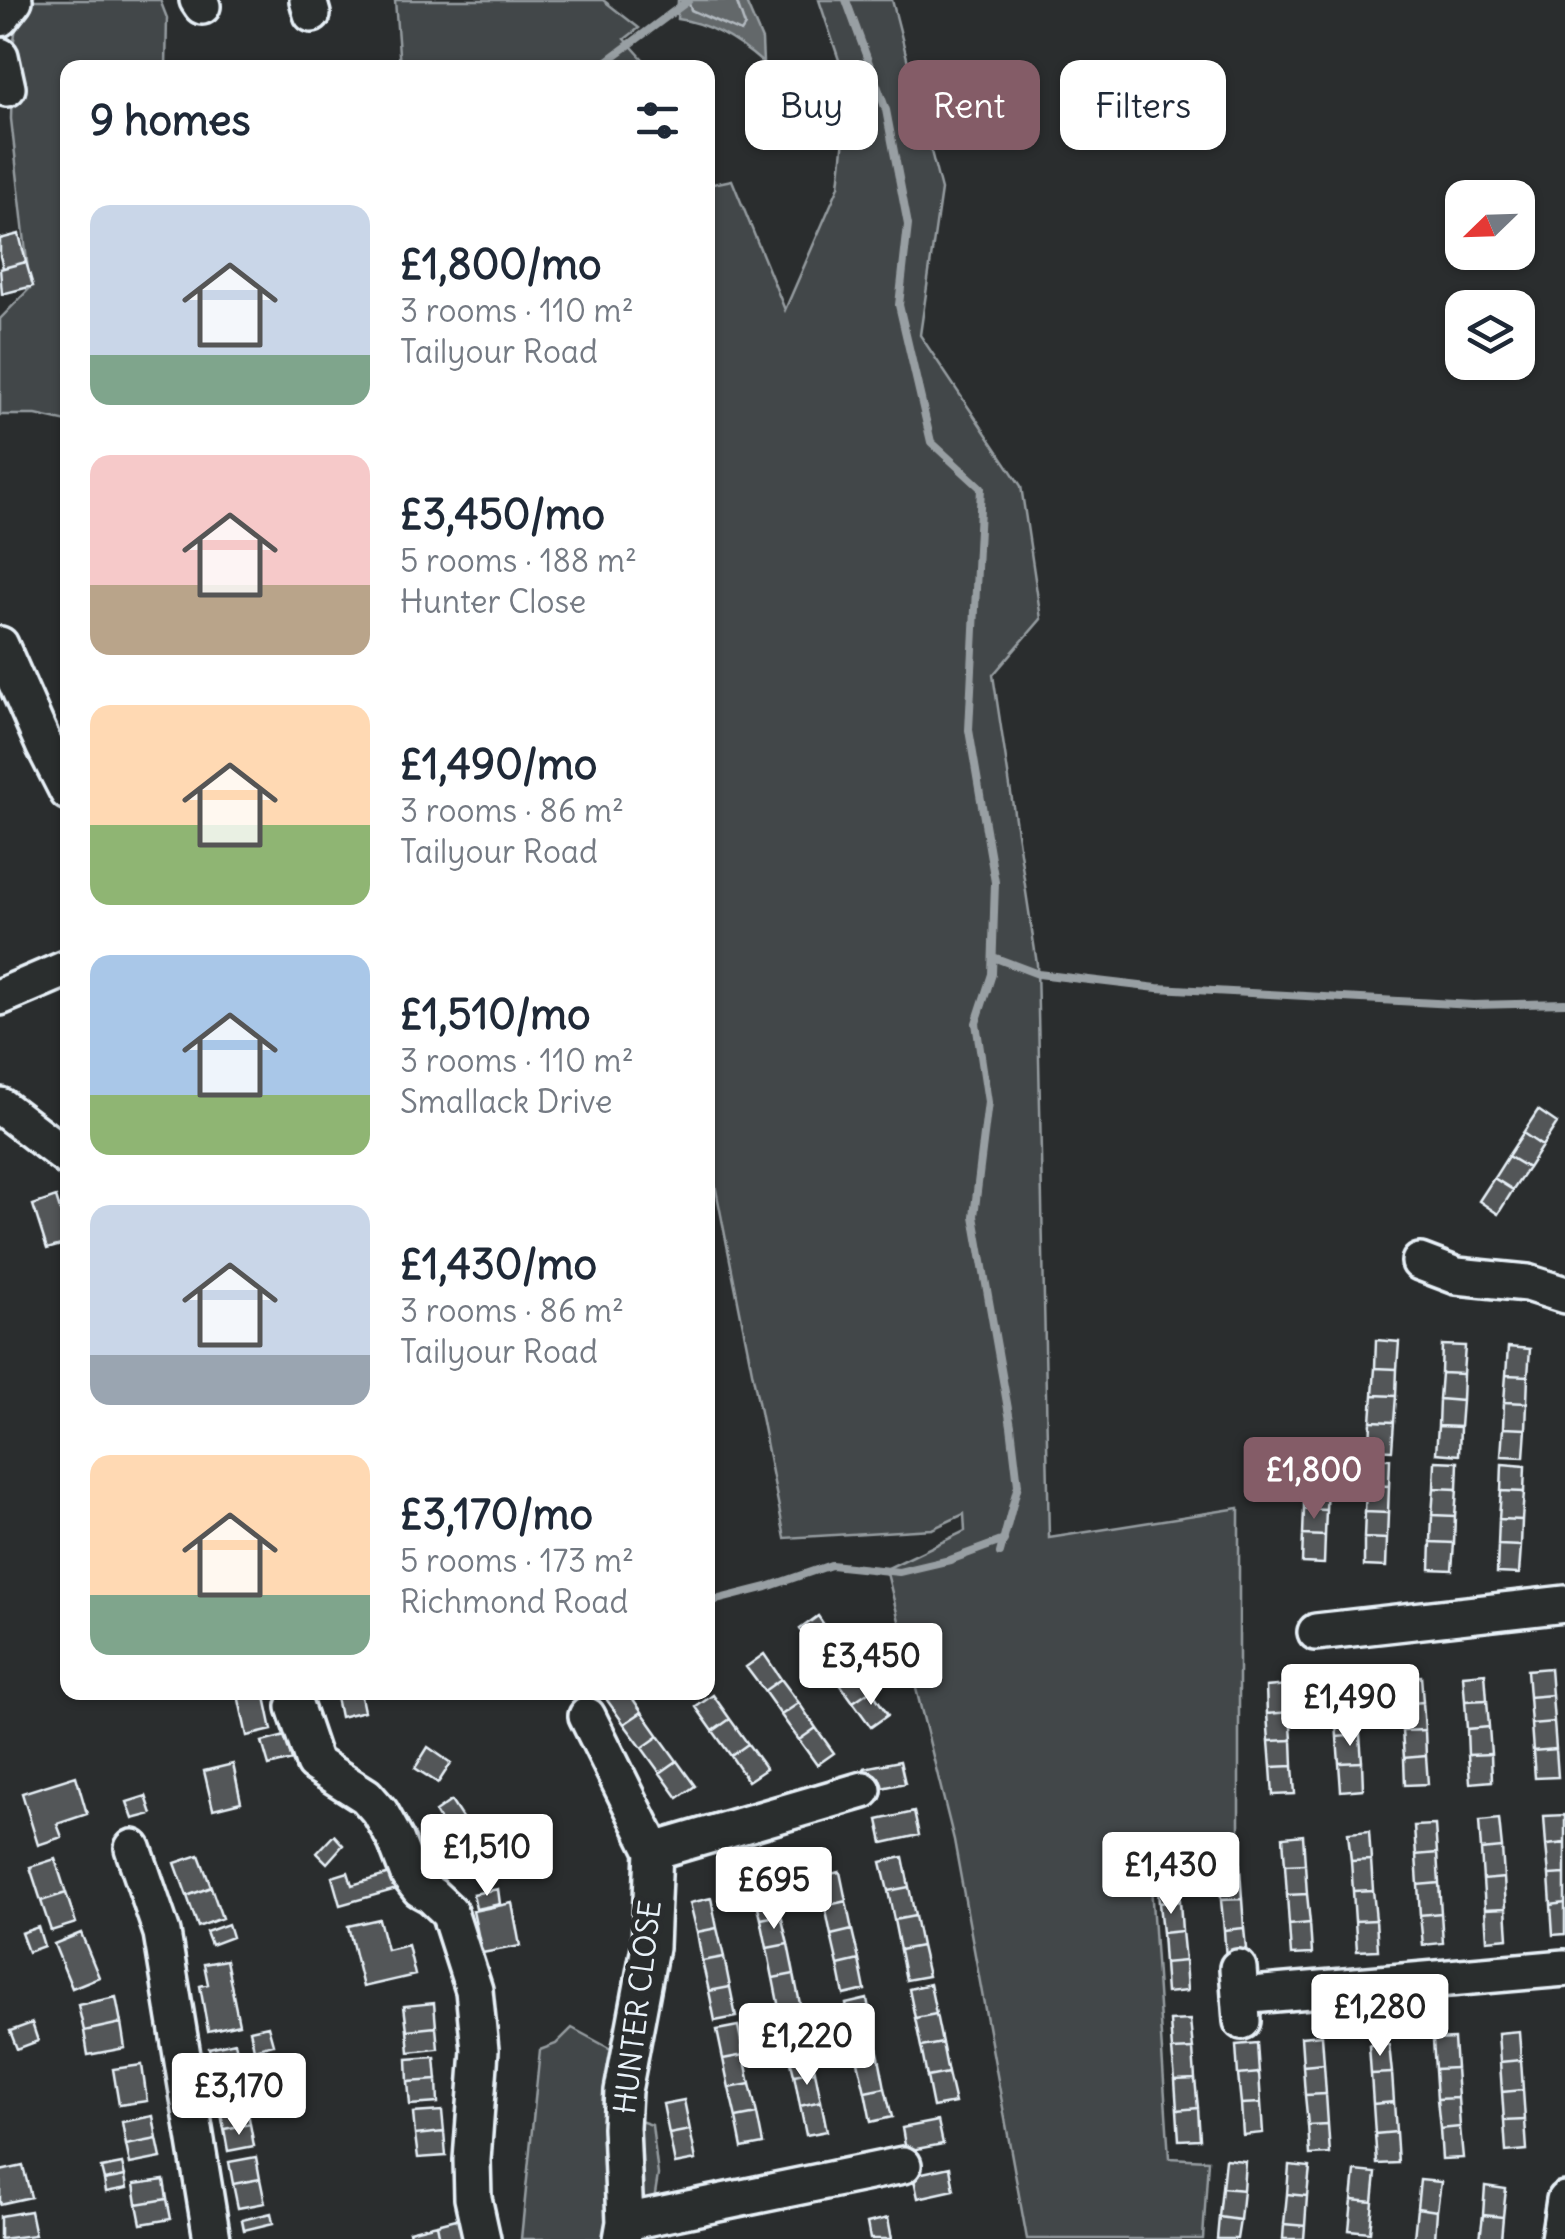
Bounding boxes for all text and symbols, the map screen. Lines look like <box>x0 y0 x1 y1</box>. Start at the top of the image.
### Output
chip: Buy <box>745 60 878 150</box>
chip: Rent <box>898 60 1040 150</box>
chip: Filters <box>1060 60 1226 150</box>
icon: filters <box>630 93 685 148</box>
text: 9 homes <box>90 94 251 146</box>
north arrow <box>1445 180 1535 270</box>
map controls <box>1445 180 1535 380</box>
text: £1,800/mo <box>400 238 602 290</box>
icon: home <box>170 245 290 365</box>
text: 3 rooms · 110 m² <box>400 290 634 331</box>
button: layers <box>1445 290 1535 380</box>
text: Tailyour Road <box>400 331 598 372</box>
text: £3,450/mo <box>400 488 605 540</box>
icon: home <box>170 495 290 615</box>
text: 5 rooms · 188 m² <box>400 540 637 581</box>
text: Hunter Close <box>400 581 586 622</box>
text: £1,490/mo <box>400 738 597 790</box>
icon: home <box>170 745 290 865</box>
text: 3 rooms · 86 m² <box>400 790 624 831</box>
text: Tailyour Road <box>400 831 598 872</box>
text: £1,510/mo <box>400 988 591 1040</box>
icon: home <box>170 995 290 1115</box>
text: 3 rooms · 110 m² <box>400 1040 634 1081</box>
text: Smallack Drive <box>400 1081 612 1122</box>
text: £1,430/mo <box>400 1238 597 1290</box>
icon: home <box>170 1245 290 1365</box>
text: 3 rooms · 86 m² <box>400 1290 624 1331</box>
text: Tailyour Road <box>400 1331 598 1372</box>
pin: £1,800 <box>1233 1437 1395 1522</box>
text: £1,800 <box>1266 1449 1362 1490</box>
text: £3,170/mo <box>400 1488 593 1540</box>
icon: home <box>170 1495 290 1615</box>
text: 5 rooms · 173 m² <box>400 1540 634 1581</box>
text: Richmond Road <box>400 1581 628 1622</box>
pin: £3,450 <box>790 1623 952 1708</box>
text: £3,450 <box>821 1635 921 1676</box>
pin: £1,490 <box>1269 1664 1431 1749</box>
text: £1,490 <box>1303 1676 1397 1717</box>
pin: £1,510 <box>406 1814 568 1899</box>
text: £1,510 <box>443 1826 531 1867</box>
pin: £1,430 <box>1090 1832 1252 1917</box>
text: £1,430 <box>1124 1844 1218 1885</box>
pin: £695 <box>715 1847 833 1932</box>
text: £695 <box>738 1859 810 1900</box>
street label: HUNTER CLOSE <box>605 1898 669 2116</box>
pin: £1,280 <box>1299 1974 1461 2059</box>
text: £1,280 <box>1333 1986 1427 2027</box>
pin: £1,220 <box>726 2003 888 2088</box>
text: £1,220 <box>761 2015 853 2056</box>
pin: £3,170 <box>158 2053 320 2138</box>
text: £3,170 <box>194 2065 284 2106</box>

